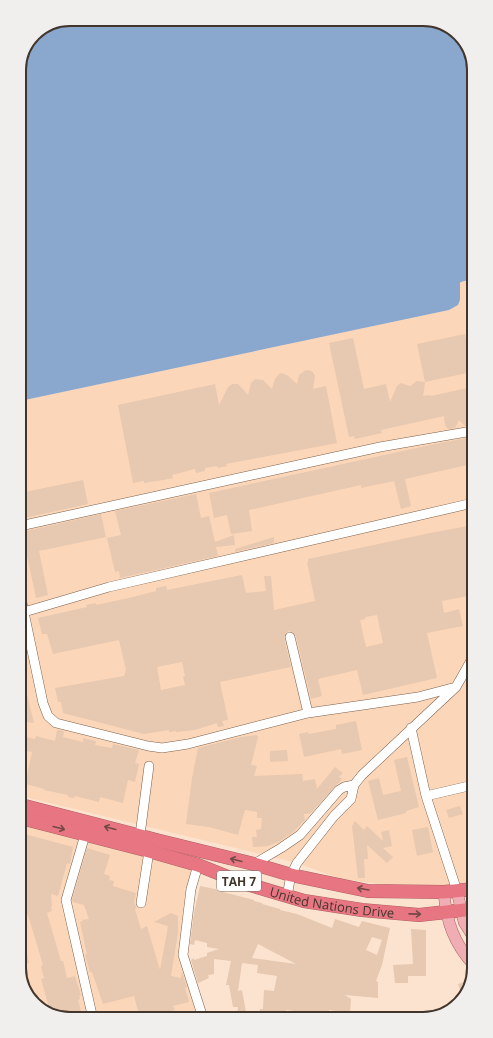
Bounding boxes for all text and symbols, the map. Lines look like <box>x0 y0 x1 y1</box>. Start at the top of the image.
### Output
one-way arrow <box>104 824 117 831</box>
one-way arrow <box>52 825 65 832</box>
one-way arrow <box>230 855 243 863</box>
road number: TAH 7 <box>217 871 261 891</box>
street label: United Nations Drive <box>268 882 395 922</box>
one-way arrow <box>357 885 370 893</box>
one-way arrow <box>408 910 421 918</box>

